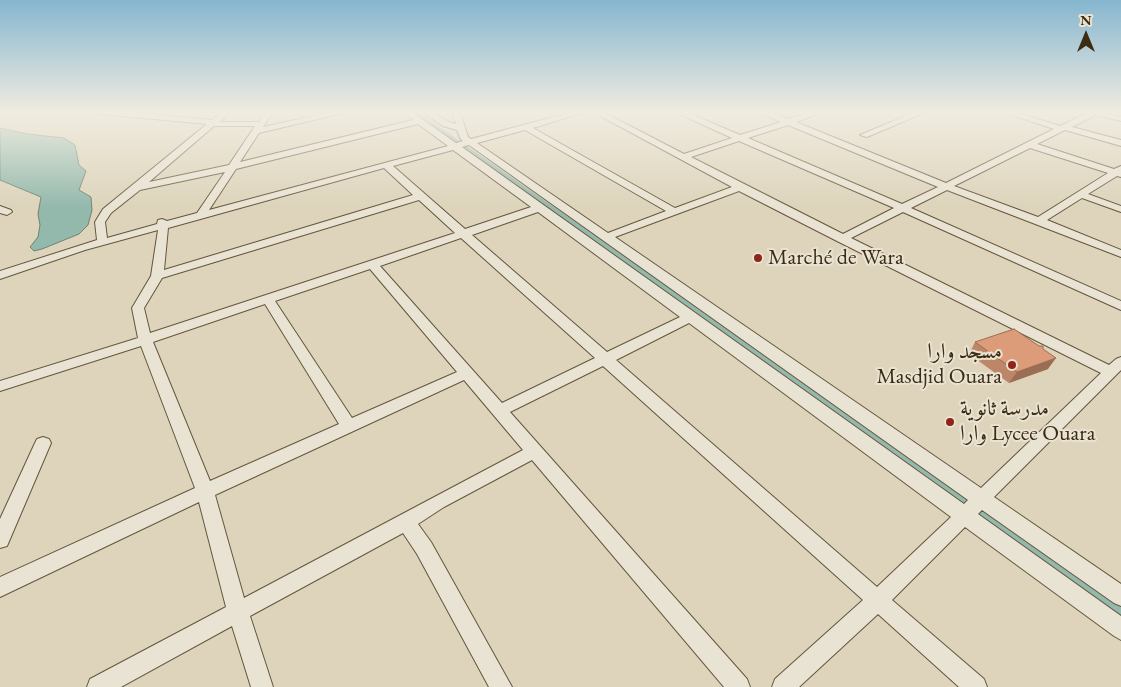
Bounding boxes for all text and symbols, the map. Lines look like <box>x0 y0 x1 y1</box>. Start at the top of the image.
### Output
north arrow <box>1061 10 1111 60</box>
text: N <box>1080 11 1092 29</box>
place label: Marché de Wara <box>768 245 904 271</box>
marker: Marché de Wara <box>752 252 764 264</box>
place label: مسجد وارا Masdjid Ouara <box>876 339 1002 391</box>
marker: مسجد وارا Masdjid Ouara <box>1006 359 1018 371</box>
place label: مدرسة ثانوية وارا Lycee Ouara <box>960 396 1095 448</box>
marker: مدرسة ثانوية وارا Lycee Ouara <box>944 416 956 428</box>

